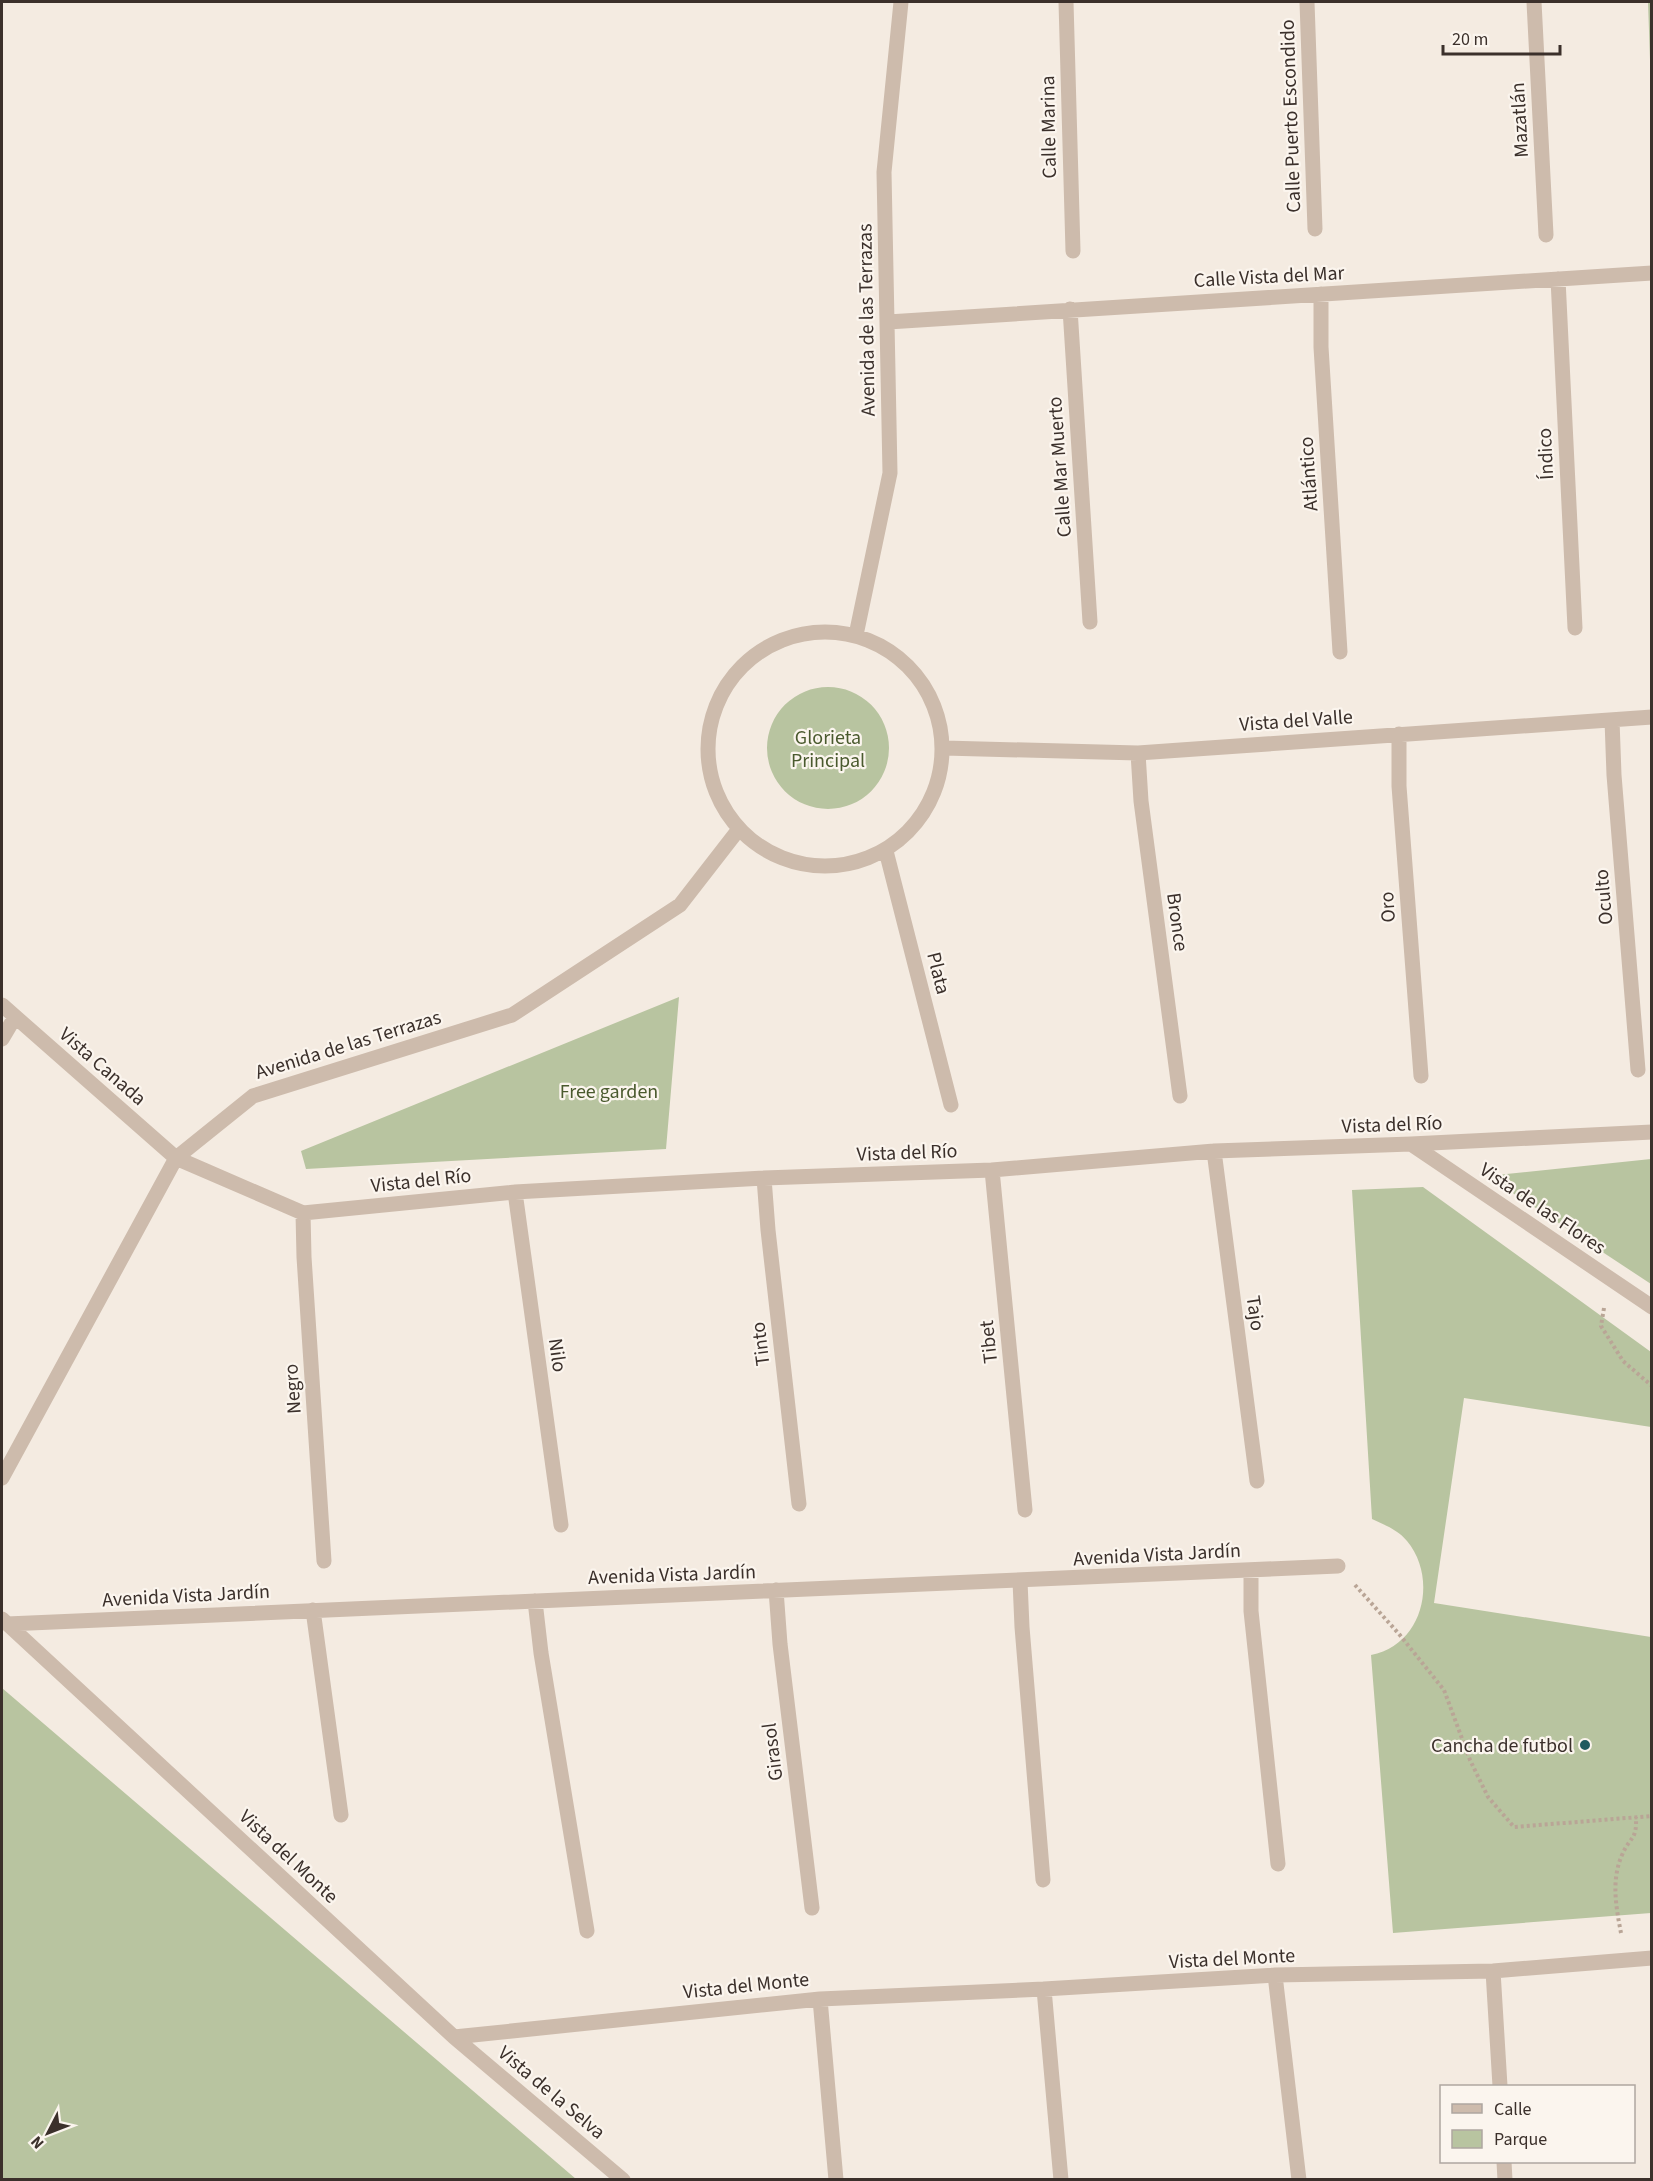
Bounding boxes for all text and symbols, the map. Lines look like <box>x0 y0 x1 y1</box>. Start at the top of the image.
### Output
scale bar <box>1443 18 1560 56</box>
street label: Calle Puerto Escondido <box>1274 19 1308 213</box>
text: 20 m <box>1452 27 1488 52</box>
street label: Calle Marina <box>1034 75 1064 179</box>
street label: Mazatlán <box>1504 82 1536 158</box>
street label: Avenida de las Terrazas <box>851 223 883 417</box>
street label: Calle Vista del Mar <box>1193 259 1345 295</box>
street label: Calle Mar Muerto <box>1041 396 1079 538</box>
street label: Índico <box>1531 427 1561 481</box>
street label: Atlántico <box>1292 436 1326 512</box>
street label: Vista del Valle <box>1238 703 1354 739</box>
park label: Glorieta Principal <box>791 724 865 775</box>
street label: Oculto <box>1588 868 1620 926</box>
street label: Bronce <box>1159 891 1195 953</box>
street label: Oro <box>1373 891 1403 923</box>
street label: Plata <box>919 949 957 997</box>
street label: Avenida de las Terrazas <box>252 1003 445 1087</box>
street label: Vista Canada <box>53 1021 152 1113</box>
park label: Free garden <box>560 1078 658 1106</box>
street label: Vista del Río <box>1341 1109 1443 1141</box>
street label: Vista del Río <box>856 1137 958 1169</box>
street label: Vista de las Flores <box>1474 1156 1611 1262</box>
street label: Vista del Río <box>369 1162 473 1200</box>
street label: Tajo <box>1239 1294 1271 1332</box>
street label: Tibet <box>973 1319 1005 1365</box>
street label: Tinto <box>744 1320 778 1367</box>
street label: Nilo <box>541 1336 573 1374</box>
street label: Negro <box>277 1363 309 1415</box>
street label: Avenida Vista Jardín <box>1072 1537 1242 1573</box>
street label: Avenida Vista Jardín <box>588 1558 756 1592</box>
street label: Avenida Vista Jardín <box>101 1578 271 1614</box>
street label: Girasol <box>756 1721 790 1782</box>
place label: Cancha de futbol <box>1431 1732 1573 1760</box>
marker: Cancha de futbol <box>1578 1738 1592 1752</box>
street label: Vista del Monte <box>233 1803 344 1910</box>
street label: Vista del Monte <box>1168 1942 1296 1976</box>
street label: Vista del Monte <box>682 1965 811 2007</box>
street label: Vista de la Selva <box>492 2039 611 2146</box>
legend <box>1440 2085 1635 2163</box>
text: Calle <box>1494 2097 1532 2122</box>
north arrow <box>18 2103 78 2163</box>
text: Parque <box>1494 2127 1547 2152</box>
text: N <box>26 2131 49 2154</box>

